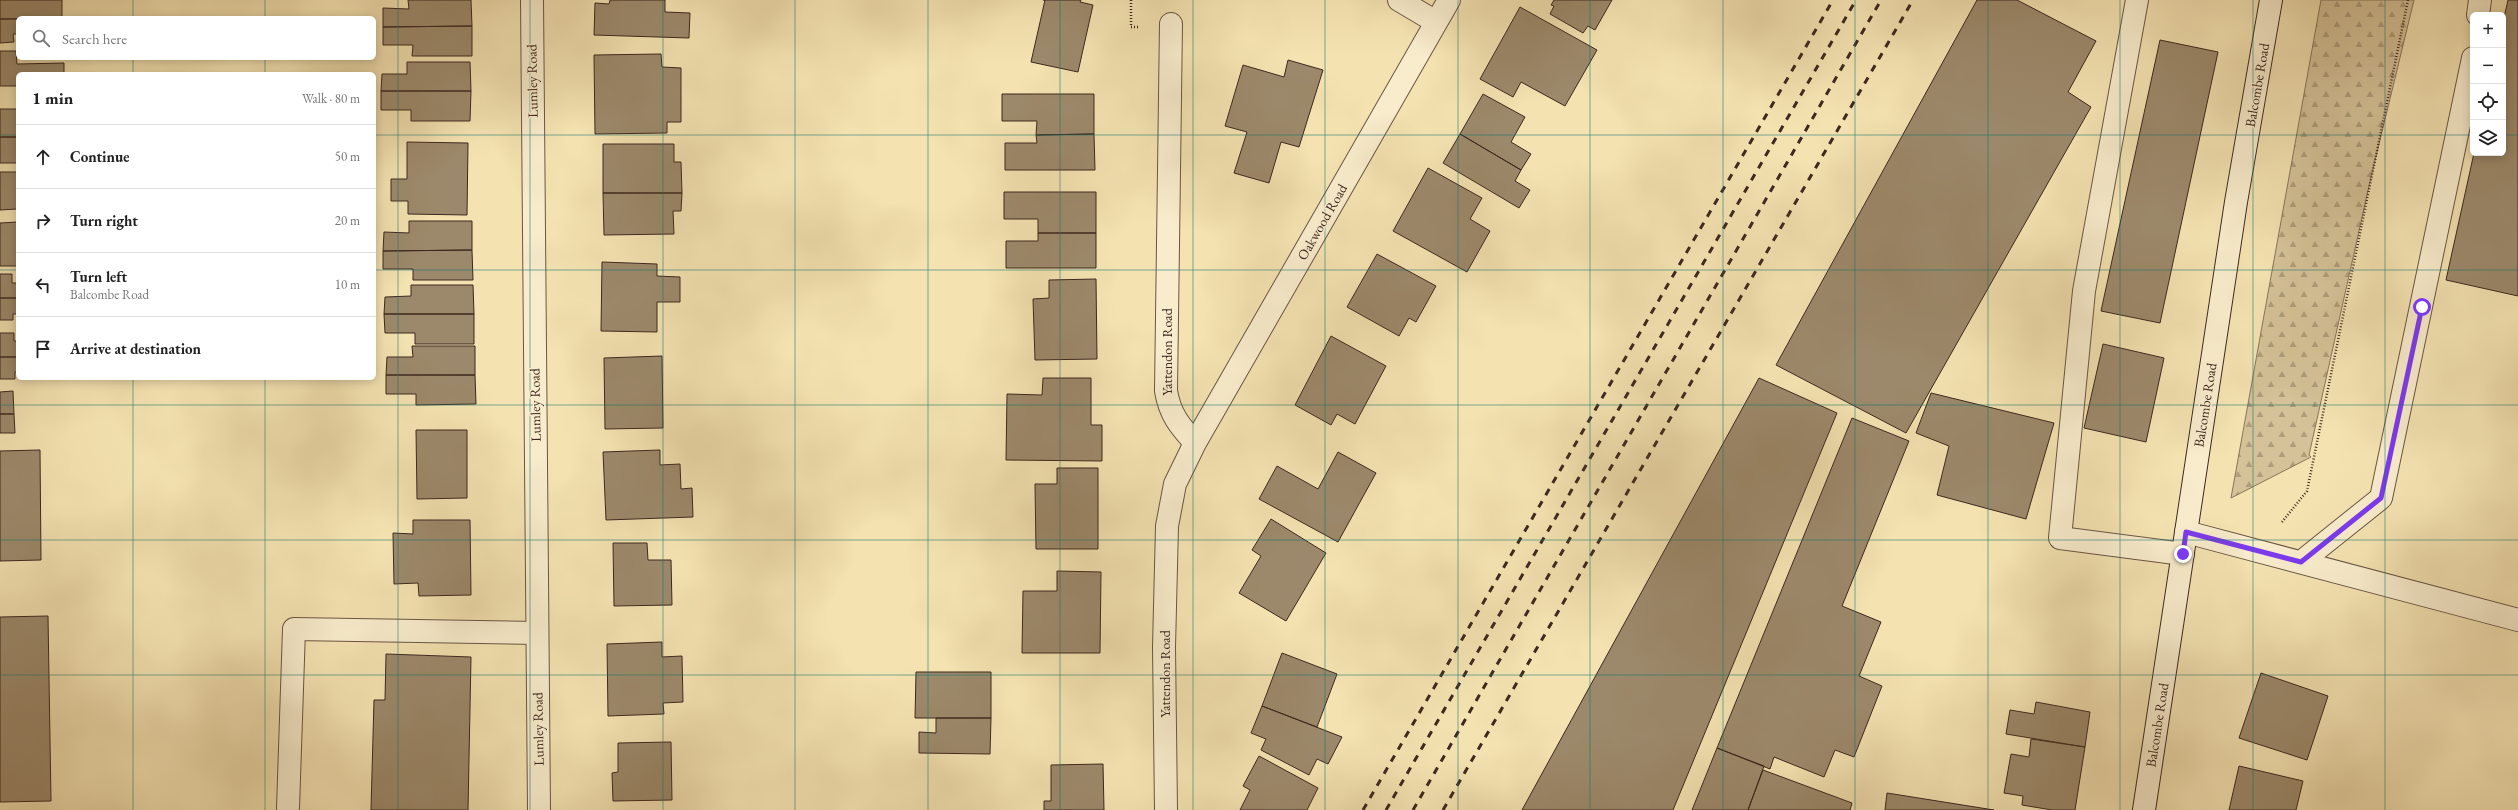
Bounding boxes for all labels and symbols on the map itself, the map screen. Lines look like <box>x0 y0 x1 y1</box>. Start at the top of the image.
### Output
street label: Balcombe Road <box>2241 41 2273 129</box>
street label: Lumley Road <box>522 43 542 118</box>
street label: Oakwood Road <box>1293 180 1352 263</box>
route start <box>2413 298 2431 316</box>
street label: Yattendon Road <box>1158 307 1176 396</box>
street label: Balcombe Road <box>2189 361 2221 448</box>
street label: Lumley Road <box>525 367 545 442</box>
route end <box>2174 545 2192 563</box>
street label: Yattendon Road <box>1156 629 1174 718</box>
street label: Balcombe Road <box>2141 681 2173 768</box>
street label: Lumley Road <box>528 691 548 766</box>

